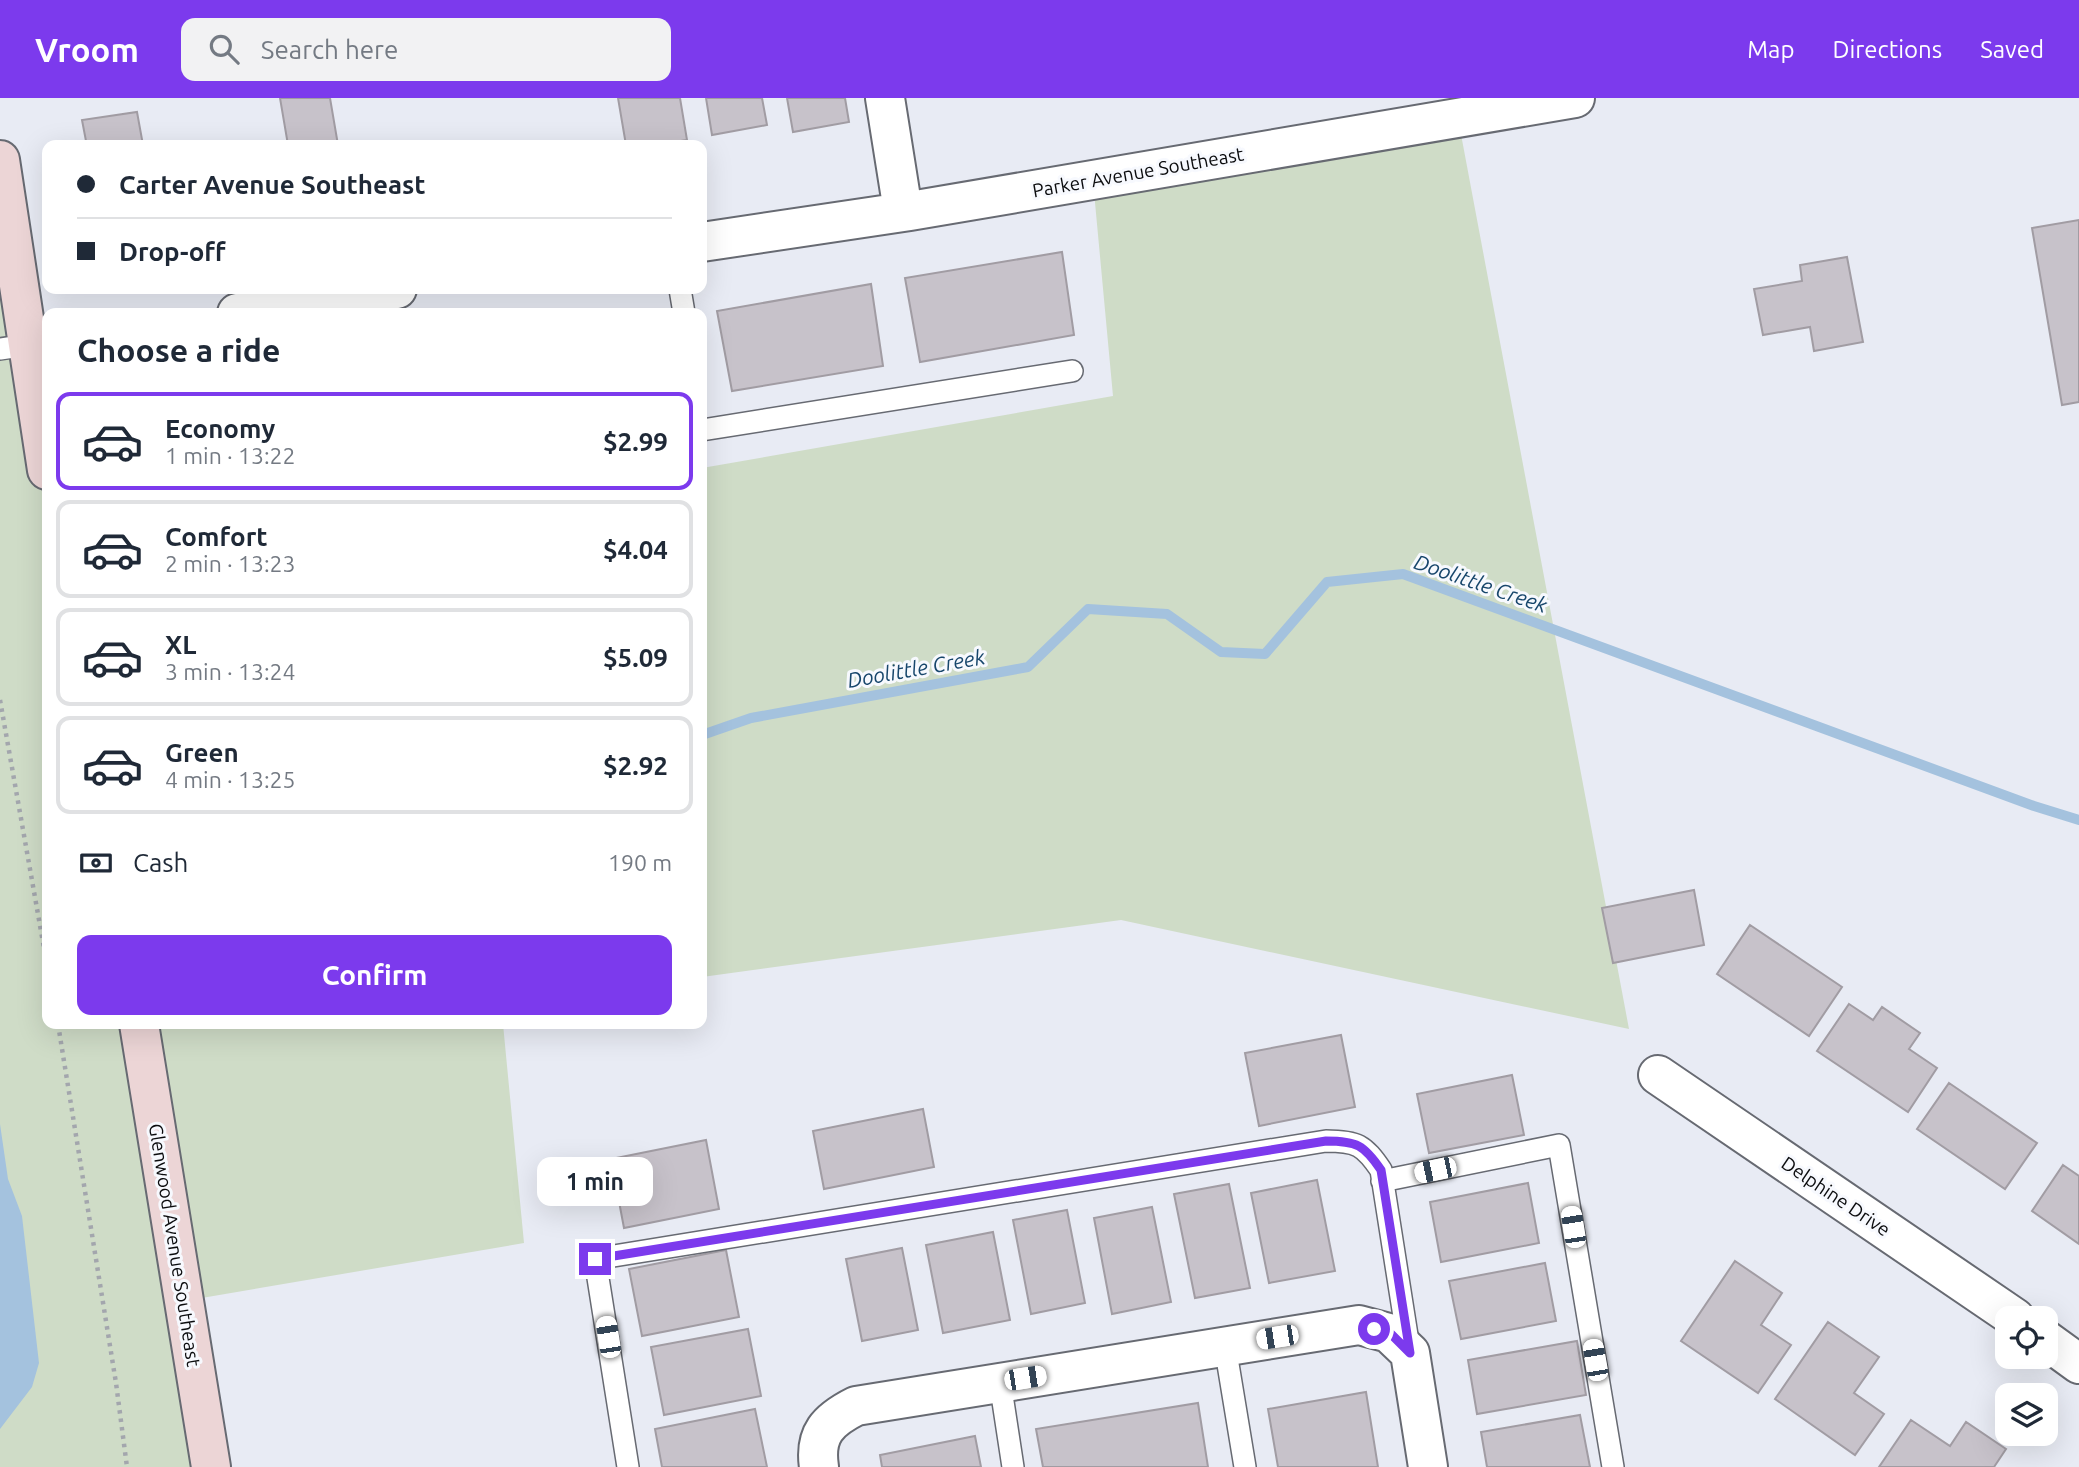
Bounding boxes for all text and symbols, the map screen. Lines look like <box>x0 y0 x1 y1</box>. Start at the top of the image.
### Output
search box <box>181 18 671 81</box>
icon: search <box>205 30 243 68</box>
text: Vroom <box>35 31 139 68</box>
text: Search here <box>261 35 398 64</box>
text: Map <box>1747 36 1794 63</box>
text: Directions <box>1832 36 1942 63</box>
text: Saved <box>1980 36 2044 63</box>
street label: Parker Avenue Southeast <box>1031 142 1246 201</box>
text: Carter Avenue Southeast <box>119 170 426 199</box>
text: Drop-off <box>119 237 226 266</box>
text: Choose a ride <box>77 332 280 368</box>
icon: car <box>81 410 144 473</box>
text: Economy <box>165 414 275 443</box>
text: $2.99 <box>603 427 668 456</box>
text: 1 min · 13:22 <box>165 443 296 468</box>
icon: car <box>81 518 144 581</box>
text: Comfort <box>165 522 268 551</box>
text: $4.04 <box>603 535 668 564</box>
water label: Doolittle Creek <box>1411 549 1551 617</box>
text: 2 min · 13:23 <box>165 551 296 576</box>
icon: car <box>81 626 144 689</box>
text: XL <box>165 630 196 659</box>
text: $5.09 <box>603 643 668 672</box>
water label: Doolittle Creek <box>845 644 987 692</box>
text: 3 min · 13:24 <box>165 659 296 684</box>
icon: car <box>81 734 144 797</box>
text: Green <box>165 738 239 767</box>
text: $2.92 <box>603 751 668 780</box>
text: 4 min · 13:25 <box>165 767 296 792</box>
icon: cash <box>77 844 115 882</box>
text: Cash <box>133 848 188 877</box>
text: 190 m <box>608 850 672 875</box>
button: Confirm <box>77 935 672 1015</box>
street label: Glenwood Avenue Southeast <box>145 1122 205 1369</box>
street label: Delphine Drive <box>1778 1152 1894 1240</box>
car <box>1413 1155 1458 1185</box>
callout: 1 min <box>537 1158 653 1206</box>
text: 1 min <box>566 1169 624 1194</box>
car <box>1560 1205 1587 1249</box>
route end <box>579 1243 611 1275</box>
map controls <box>1995 1306 2058 1446</box>
button: locate <box>1995 1306 2058 1369</box>
route start <box>1358 1313 1390 1345</box>
car <box>595 1315 622 1359</box>
car <box>1255 1323 1300 1351</box>
car <box>1582 1337 1609 1383</box>
car <box>1003 1364 1048 1392</box>
button: layers <box>1995 1383 2058 1446</box>

